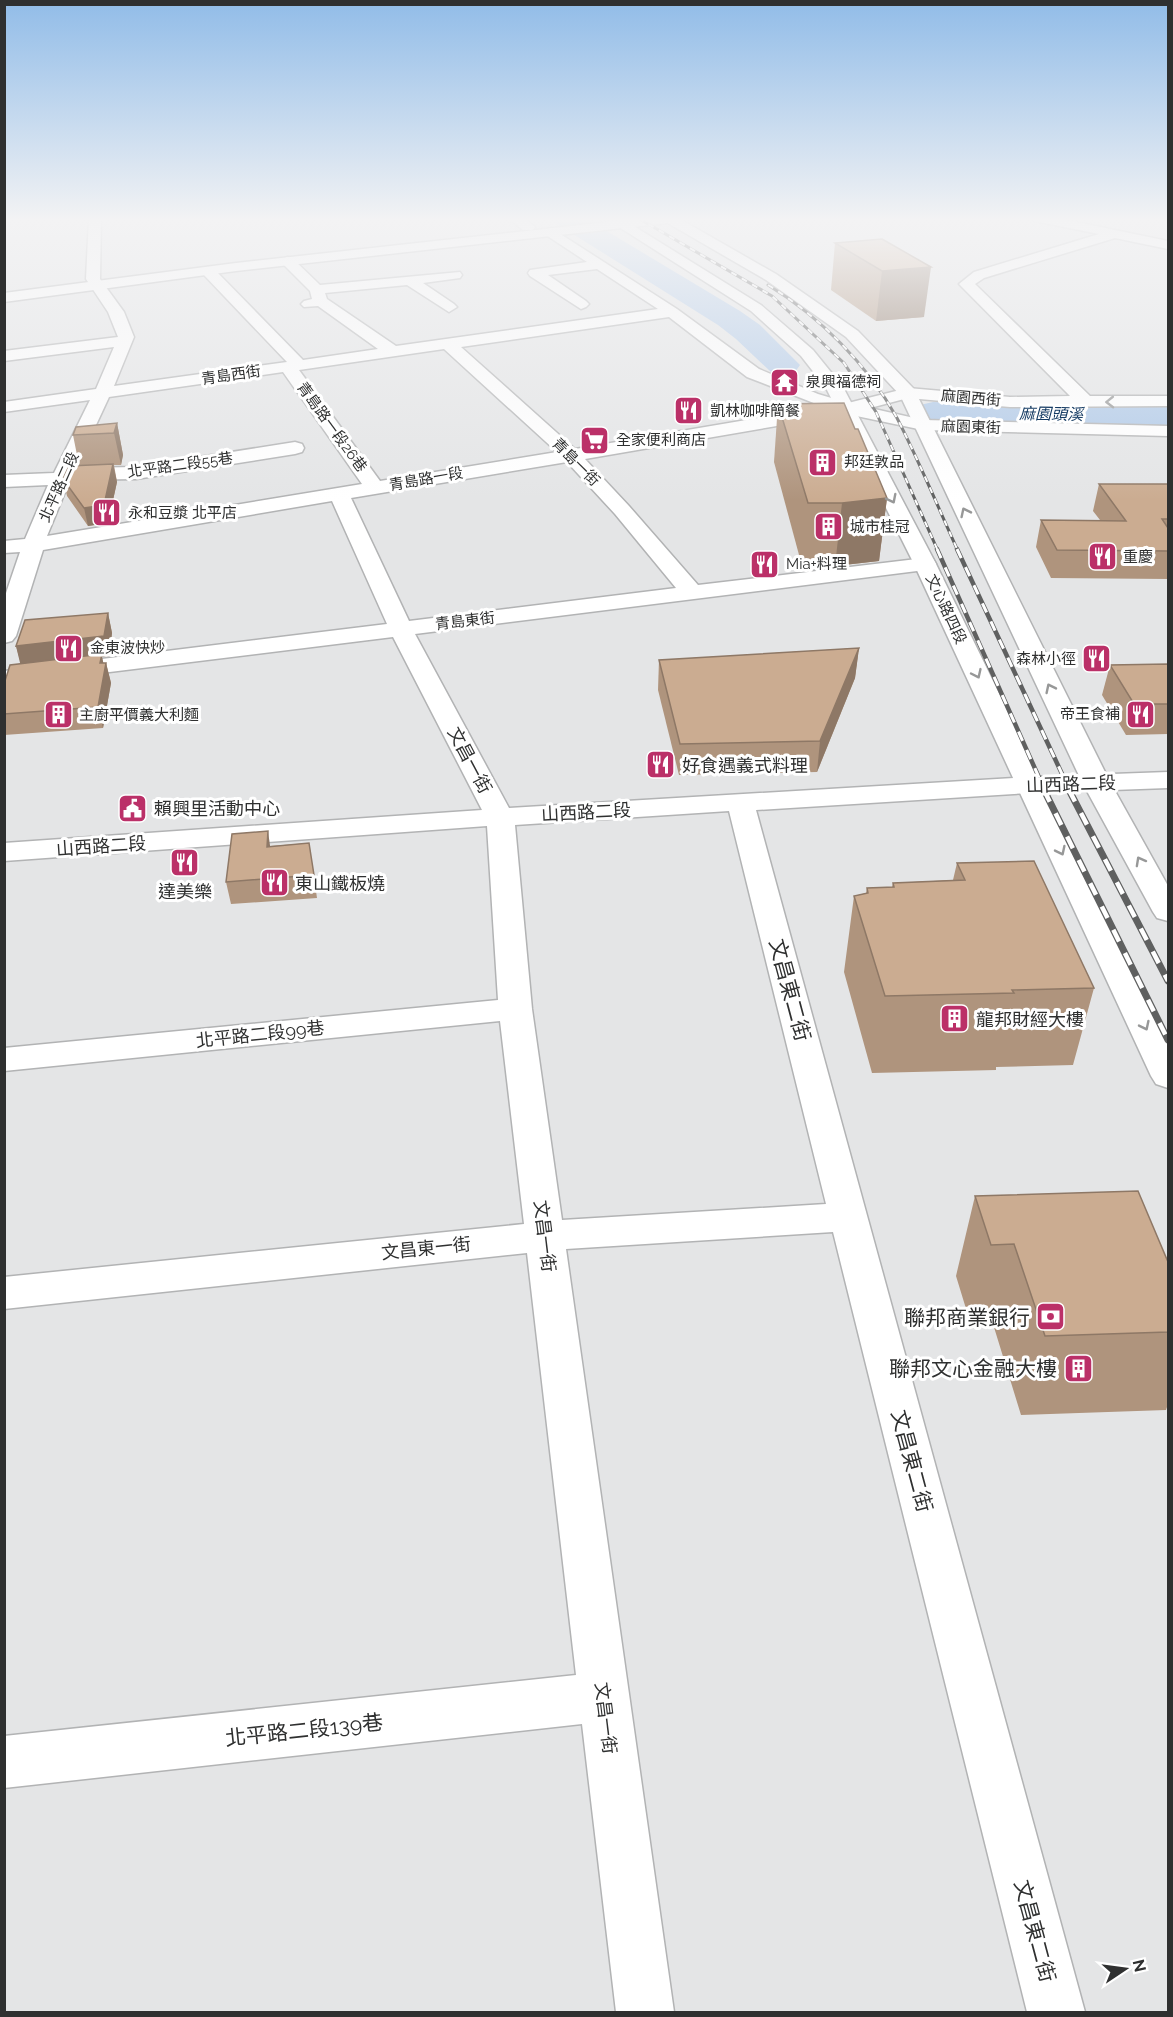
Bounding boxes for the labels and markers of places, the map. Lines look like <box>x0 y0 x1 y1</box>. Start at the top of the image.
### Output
temple icon: 泉興福德祠 <box>769 366 801 398</box>
place label: 泉興福德祠 <box>806 373 881 391</box>
restaurant icon: 凱林咖啡簡餐 <box>673 395 705 427</box>
place label: 凱林咖啡簡餐 <box>710 402 800 420</box>
supermarket icon: 全家便利商店 <box>579 424 611 456</box>
place label: 全家便利商店 <box>616 431 706 449</box>
building icon: 邦廷敦品 <box>807 446 839 478</box>
place label: 邦廷敦品 <box>844 453 904 471</box>
restaurant icon: 永和豆漿 北平店 <box>91 497 123 529</box>
place label: 永和豆漿 北平店 <box>128 504 237 522</box>
building icon: 城市桂冠 <box>813 511 845 543</box>
place label: 城市桂冠 <box>850 518 910 536</box>
restaurant icon: 重慶 <box>1086 541 1118 573</box>
restaurant icon: Mia+料理 <box>749 548 781 580</box>
place label: 重慶 <box>1123 548 1153 566</box>
place label: Mia+料理 <box>786 555 847 573</box>
restaurant icon: 金東波快炒 <box>53 632 85 664</box>
place label: 金東波快炒 <box>90 639 165 657</box>
restaurant icon: 森林小徑 <box>1081 643 1113 675</box>
place label: 森林小徑 <box>1016 650 1076 668</box>
restaurant icon: 帝王食補 <box>1125 698 1157 730</box>
building icon: 主廚平價義大利麵 <box>42 699 74 731</box>
place label: 帝王食補 <box>1060 705 1120 723</box>
place label: 主廚平價義大利麵 <box>79 706 199 724</box>
restaurant icon: 好食遇義式料理 <box>645 749 677 781</box>
place label: 好食遇義式料理 <box>682 755 808 776</box>
public building icon: 賴興里活動中心 <box>117 792 149 824</box>
place label: 賴興里活動中心 <box>154 798 280 819</box>
restaurant icon: 達美樂 <box>169 846 201 878</box>
restaurant icon: 東山鐵板燒 <box>258 867 290 899</box>
place label: 東山鐵板燒 <box>295 873 385 894</box>
place label: 達美樂 <box>158 881 212 902</box>
building icon: 龍邦財經大樓 <box>939 1003 971 1035</box>
place label: 龍邦財經大樓 <box>976 1009 1084 1030</box>
bank icon: 聯邦商業銀行 <box>1035 1301 1067 1333</box>
place label: 聯邦商業銀行 <box>904 1305 1030 1330</box>
building icon: 聯邦文心金融大樓 <box>1062 1352 1094 1384</box>
place label: 聯邦文心金融大樓 <box>889 1356 1057 1381</box>

